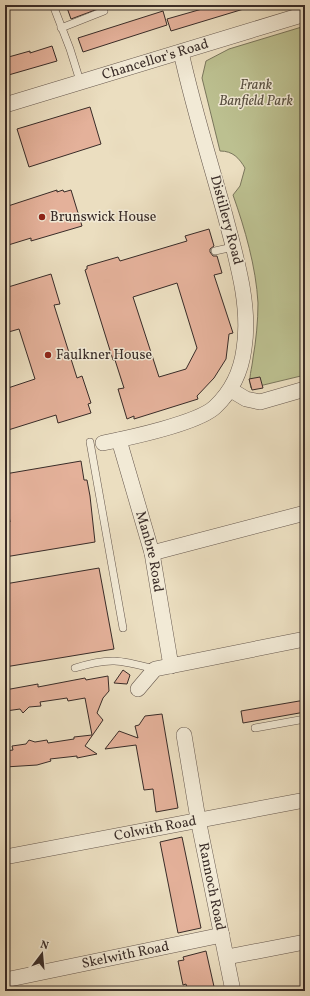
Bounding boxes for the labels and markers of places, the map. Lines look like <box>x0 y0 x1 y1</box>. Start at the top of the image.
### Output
place label: Brunswick House <box>50 208 157 227</box>
marker: Brunswick House <box>37 212 47 222</box>
place label: Faulkner House <box>56 346 152 365</box>
marker: Faulkner House <box>43 350 53 360</box>

